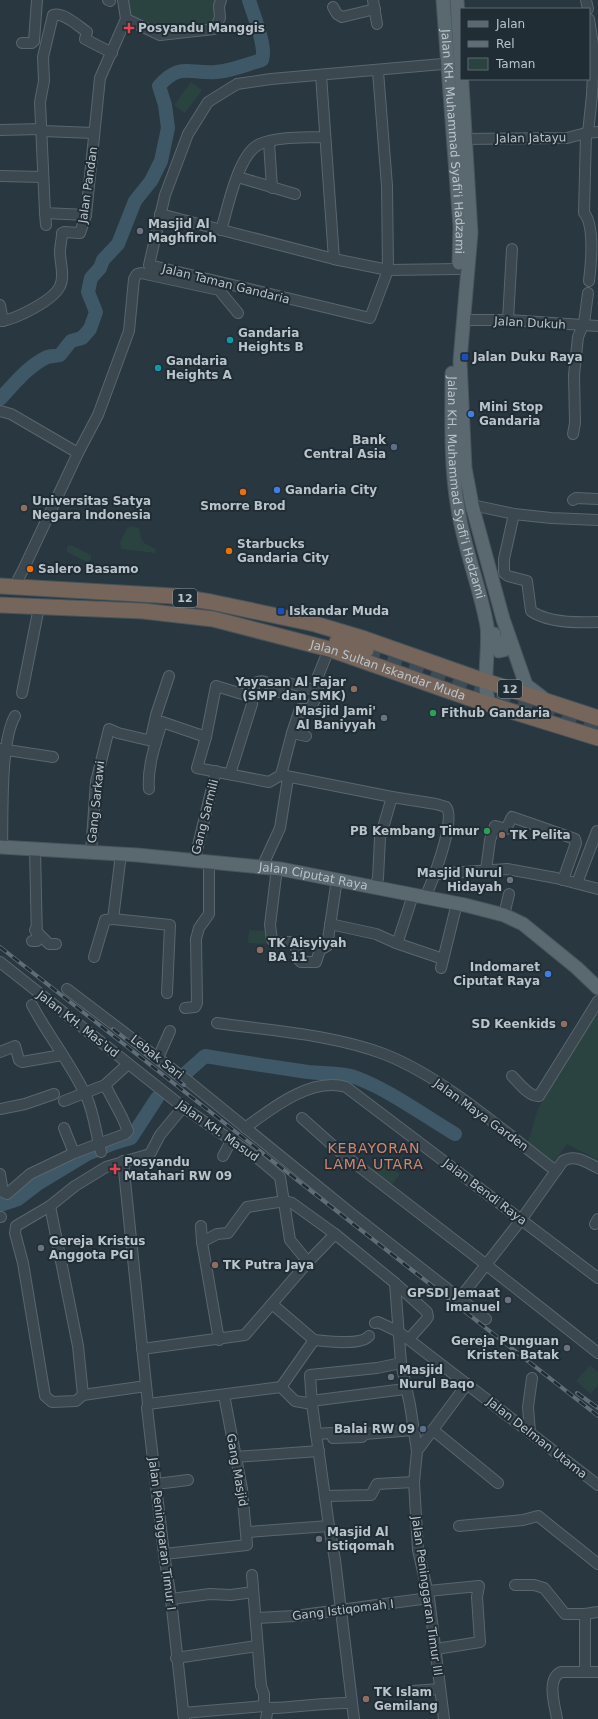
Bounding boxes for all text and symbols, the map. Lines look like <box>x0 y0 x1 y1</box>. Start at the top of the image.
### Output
legend <box>460 8 590 80</box>
text: Jalan <box>495 17 525 31</box>
place label: Posyandu Manggis <box>138 21 265 35</box>
marker: Posyandu Manggis <box>123 22 135 34</box>
street label: Jalan KH. Muhammad Syafi'i Hadzami <box>438 28 467 254</box>
text: Rel <box>496 37 515 51</box>
text: Taman <box>495 57 535 71</box>
street label: Jalan Jatayu <box>495 130 566 146</box>
street label: Jalan Pandan <box>76 146 100 225</box>
place label: Masjid Al Maghfiroh <box>148 217 217 245</box>
marker: Masjid Al Maghfiroh <box>135 226 145 236</box>
street label: Jalan Taman Gandaria <box>160 261 291 307</box>
street label: Jalan Dukuh <box>493 314 566 332</box>
place label: Gandaria Heights B <box>238 326 304 354</box>
marker: Gandaria Heights B <box>225 335 235 345</box>
place label: Jalan Duku Raya <box>472 350 583 364</box>
marker: Jalan Duku Raya <box>460 352 470 362</box>
place label: Gandaria Heights A <box>166 354 232 382</box>
marker: Gandaria Heights A <box>153 363 163 373</box>
street label: Jalan KH. Muhammad Syafi'i Hadzami <box>445 375 488 600</box>
place label: Mini Stop Gandaria <box>479 400 544 428</box>
marker: Mini Stop Gandaria <box>466 409 476 419</box>
place label: Bank Central Asia <box>304 433 387 461</box>
marker: Bank Central Asia <box>389 442 399 452</box>
place label: Gandaria City <box>285 483 377 497</box>
marker: Gandaria City <box>272 485 282 495</box>
marker: Smorre Brod <box>238 487 248 497</box>
place label: Universitas Satya Negara Indonesia <box>32 494 151 522</box>
place label: Smorre Brod <box>200 499 286 513</box>
marker: Universitas Satya Negara Indonesia <box>19 503 29 513</box>
place label: Starbucks Gandaria City <box>237 537 329 565</box>
marker: Starbucks Gandaria City <box>224 546 234 556</box>
place label: Salero Basamo <box>38 562 139 576</box>
marker: Salero Basamo <box>25 564 35 574</box>
road number: 12 <box>173 589 197 607</box>
place label: Iskandar Muda <box>289 604 389 618</box>
marker: Iskandar Muda <box>276 606 286 616</box>
street label: Jalan Sultan Iskandar Muda <box>308 637 467 703</box>
place label: Yayasan Al Fajar (SMP dan SMK) <box>235 675 346 703</box>
road number: 12 <box>498 680 522 698</box>
marker: Yayasan Al Fajar (SMP dan SMK) <box>349 684 359 694</box>
place label: Masjid Jami' Al Baniyyah <box>295 704 376 732</box>
place label: Fithub Gandaria <box>441 706 550 720</box>
marker: Fithub Gandaria <box>428 708 438 718</box>
marker: Masjid Jami' Al Baniyyah <box>379 713 389 723</box>
street label: Gang Sarkawi <box>85 760 107 844</box>
street label: Gang Sarmili <box>189 778 221 856</box>
place label: PB Kembang Timur <box>350 824 479 838</box>
marker: PB Kembang Timur <box>482 826 492 836</box>
place label: TK Pelita <box>510 828 571 842</box>
marker: TK Pelita <box>497 830 507 840</box>
street label: Jalan Ciputat Raya <box>257 860 369 893</box>
place label: Masjid Nurul Hidayah <box>417 866 502 894</box>
marker: Masjid Nurul Hidayah <box>505 875 515 885</box>
place label: TK Aisyiyah BA 11 <box>268 936 347 964</box>
marker: TK Aisyiyah BA 11 <box>255 945 265 955</box>
place label: Indomaret Ciputat Raya <box>453 960 540 988</box>
marker: Indomaret Ciputat Raya <box>543 969 553 979</box>
street label: Jalan KH. Mas'ud <box>34 987 122 1060</box>
place label: SD Keenkids <box>471 1017 556 1031</box>
marker: SD Keenkids <box>559 1019 569 1029</box>
street label: Lebak Sari <box>128 1032 186 1082</box>
street label: Jalan Maya Garden <box>430 1076 531 1154</box>
street label: Jalan KH. Masud <box>174 1097 262 1164</box>
district label: KEBAYORAN LAMA UTARA <box>324 1140 424 1172</box>
place label: Posyandu Matahari RW 09 <box>124 1155 232 1183</box>
street label: Jalan Bendi Raya <box>440 1155 529 1228</box>
marker: Posyandu Matahari RW 09 <box>109 1163 121 1175</box>
place label: Gereja Kristus Anggota PGI <box>49 1234 145 1262</box>
marker: Gereja Kristus Anggota PGI <box>36 1243 46 1253</box>
place label: TK Putra Jaya <box>223 1258 314 1272</box>
marker: TK Putra Jaya <box>210 1260 220 1270</box>
place label: GPSDI Jemaat Imanuel <box>407 1286 500 1314</box>
marker: GPSDI Jemaat Imanuel <box>503 1295 513 1305</box>
place label: Gereja Punguan Kristen Batak <box>451 1334 560 1362</box>
marker: Gereja Punguan Kristen Batak <box>562 1343 572 1353</box>
place label: Masjid Nurul Baqo <box>399 1363 474 1391</box>
marker: Masjid Nurul Baqo <box>386 1372 396 1382</box>
street label: Jalan Delman Utama <box>483 1394 590 1481</box>
place label: Balai RW 09 <box>334 1422 415 1436</box>
marker: Balai RW 09 <box>418 1424 428 1434</box>
street label: Gang Masjid <box>224 1432 250 1508</box>
street label: Jalan Peninggaran Timur I <box>146 1456 178 1611</box>
street label: Jalan Peninggaran Timur III <box>409 1514 445 1677</box>
place label: Masjid Al Istiqomah <box>327 1525 394 1553</box>
marker: Masjid Al Istiqomah <box>314 1534 324 1544</box>
street label: Gang Istiqomah I <box>291 1597 395 1623</box>
place label: TK Islam Gemilang <box>374 1685 438 1713</box>
marker: TK Islam Gemilang <box>361 1694 371 1704</box>

